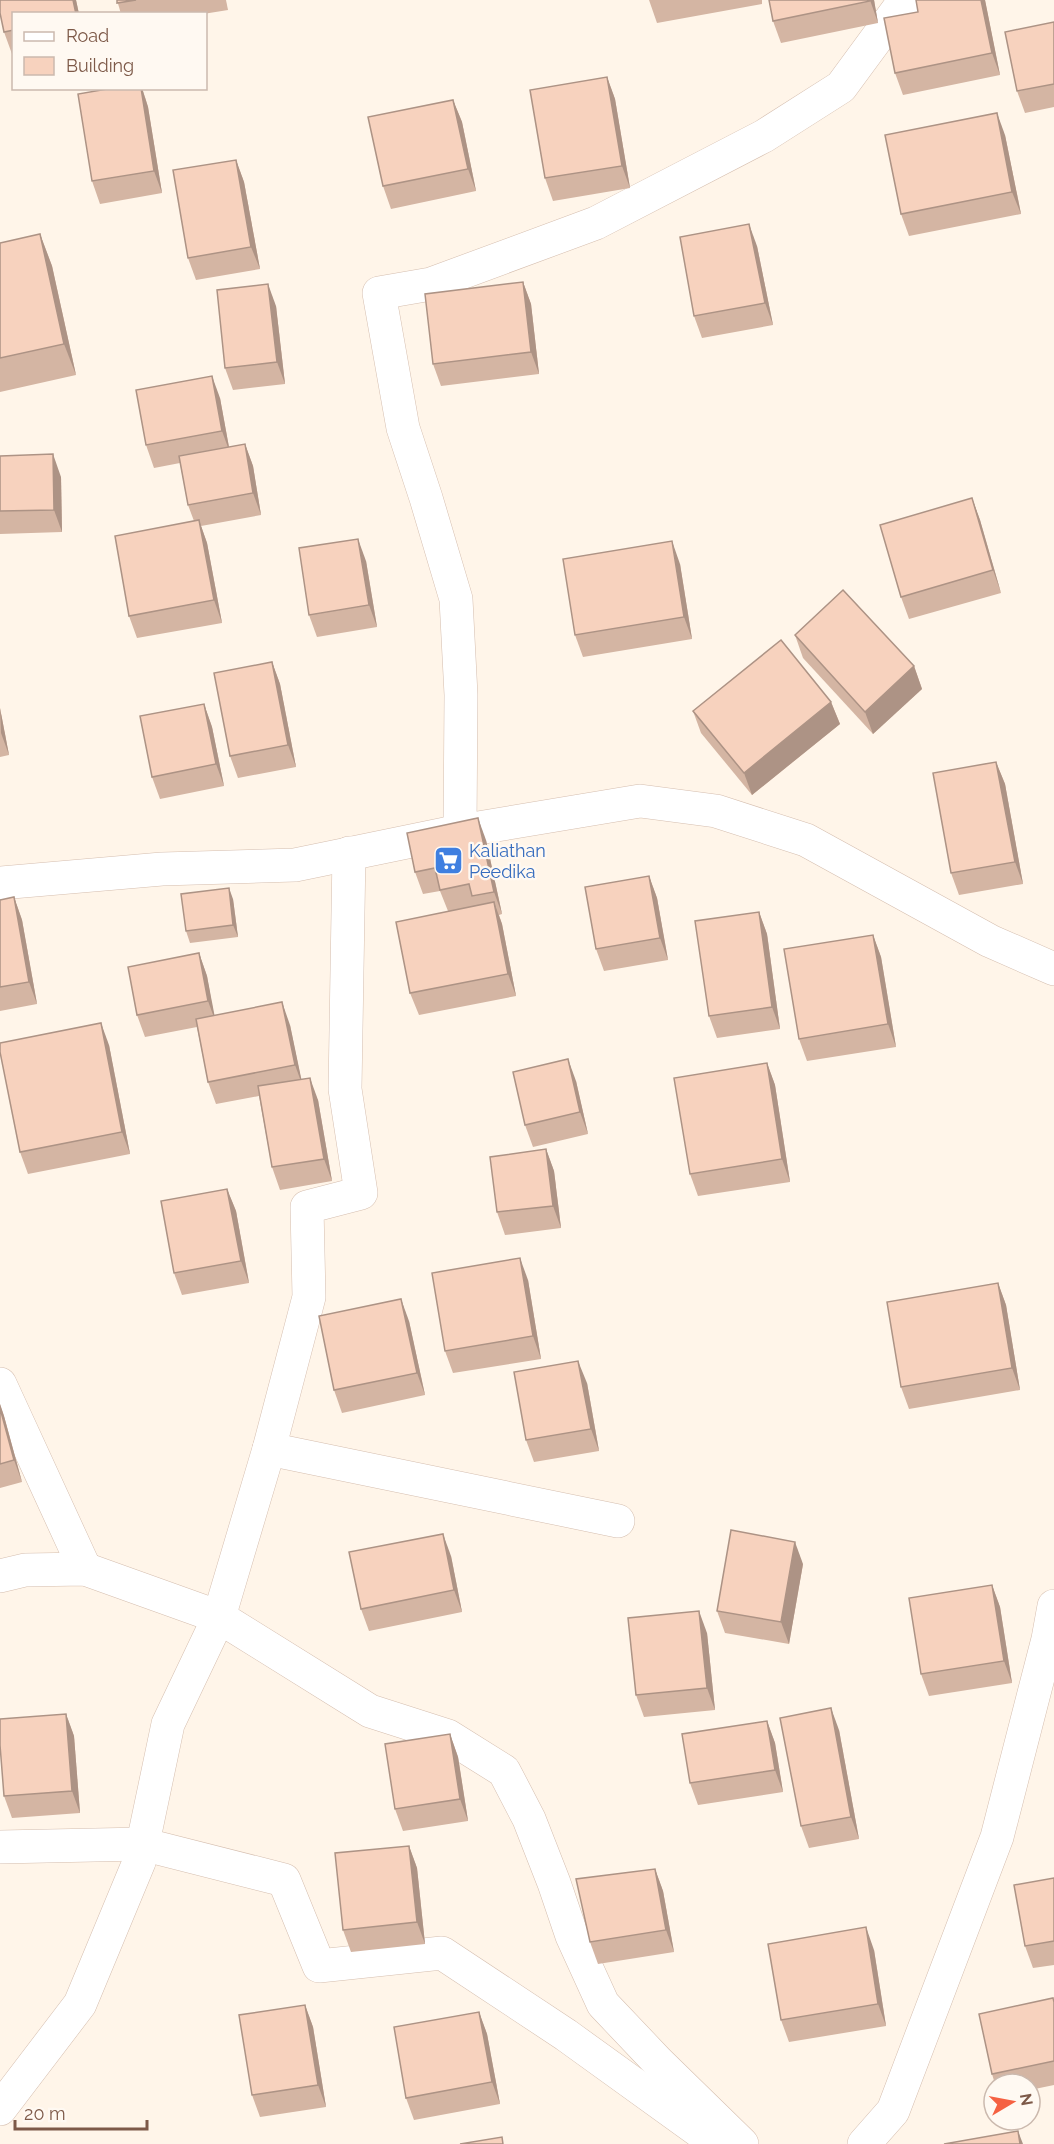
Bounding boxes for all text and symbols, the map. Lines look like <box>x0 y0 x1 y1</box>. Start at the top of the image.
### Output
legend <box>12 12 207 90</box>
text: Road <box>66 25 109 46</box>
text: Building <box>66 55 134 76</box>
place label: Kaliathan Peedika <box>469 840 546 882</box>
supermarket icon: Kaliathan Peedika <box>432 844 464 876</box>
north arrow <box>982 2072 1042 2132</box>
text: N <box>1016 2092 1037 2107</box>
scale bar <box>15 2093 147 2131</box>
text: 20 m <box>24 2103 66 2124</box>

